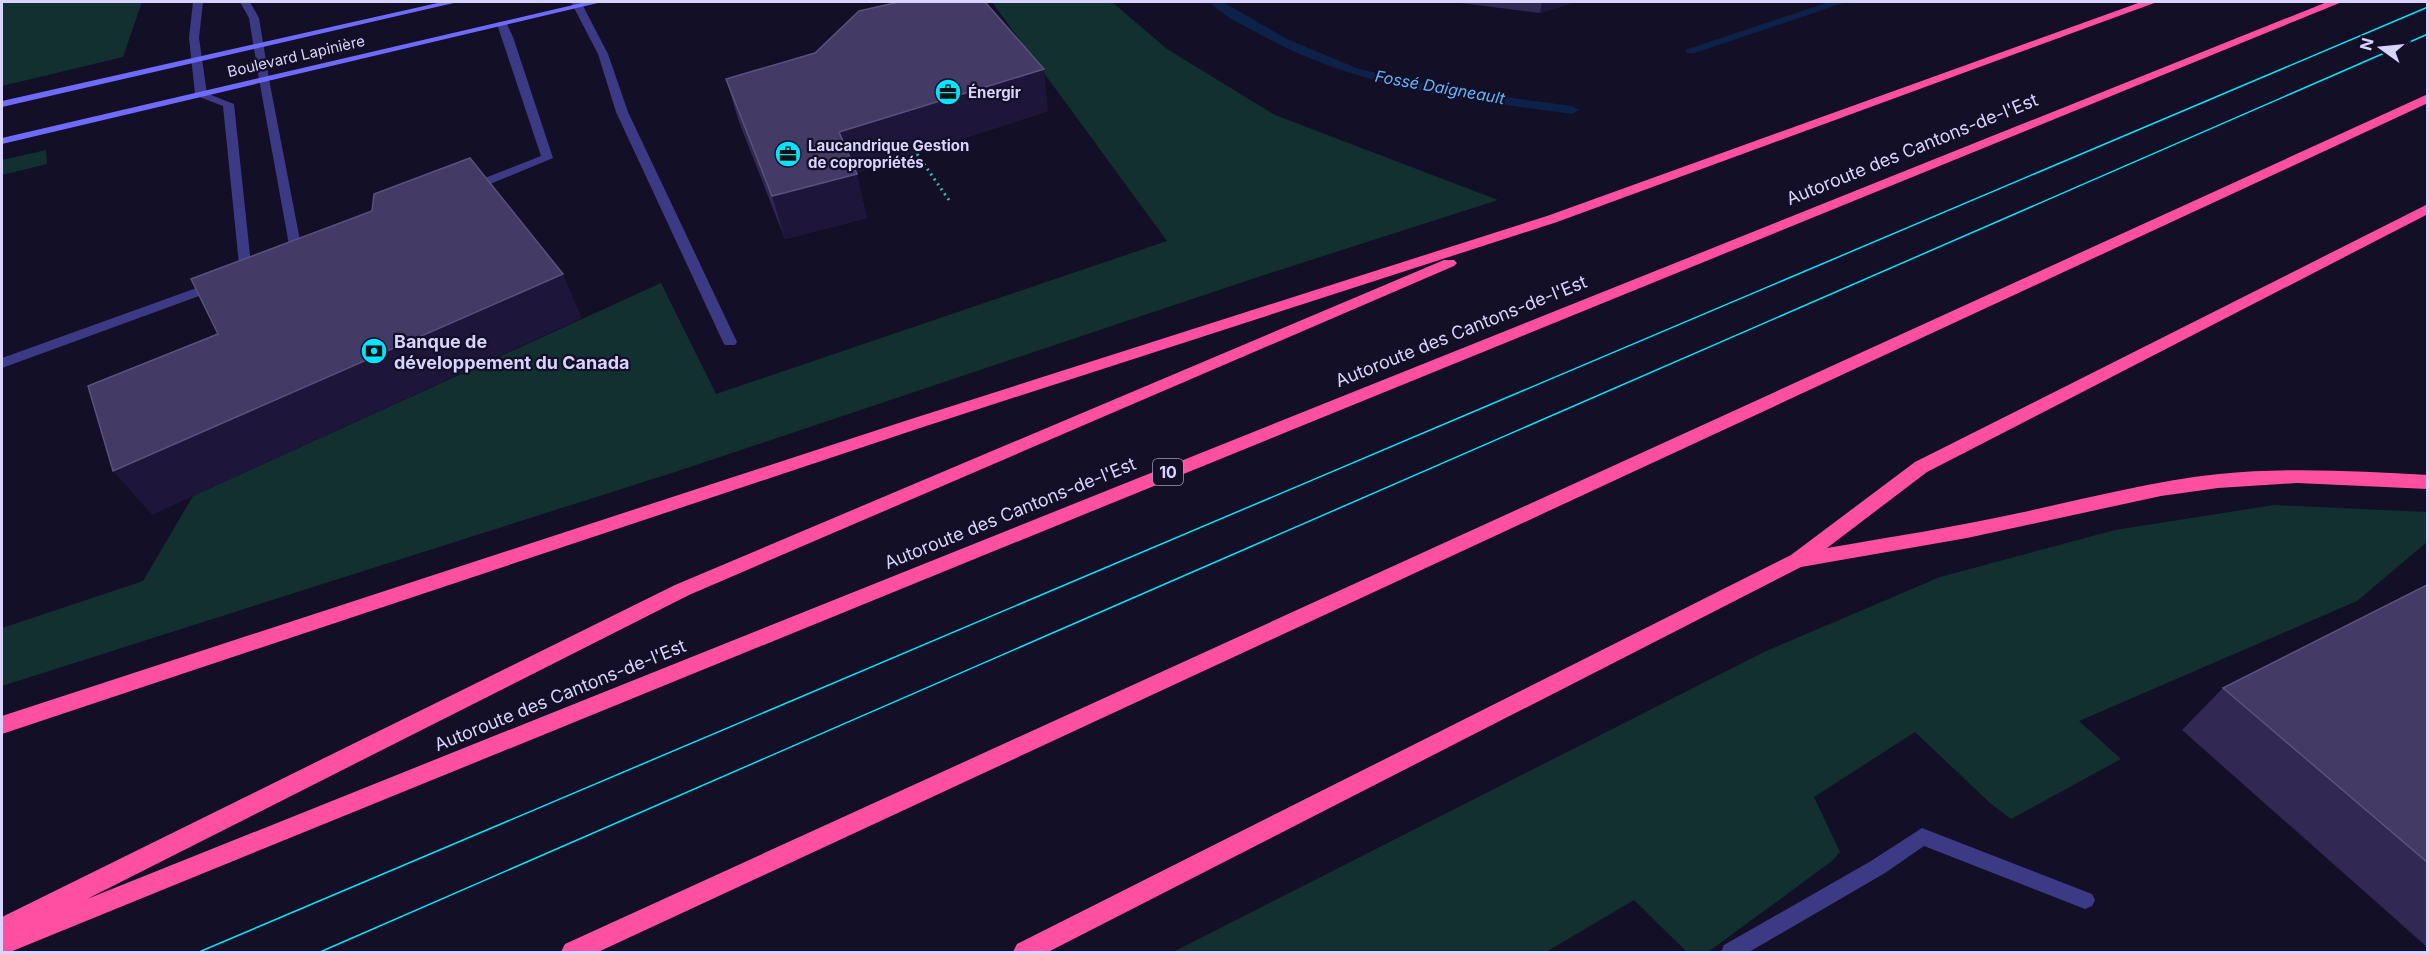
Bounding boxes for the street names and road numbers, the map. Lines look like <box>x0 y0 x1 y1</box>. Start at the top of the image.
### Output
street label: Boulevard Lapinière <box>225 31 367 81</box>
street label: Autoroute des Cantons-de-l'Est <box>1783 89 2041 209</box>
street label: Autoroute des Cantons-de-l'Est <box>1332 271 1590 391</box>
street label: Autoroute des Cantons-de-l'Est <box>881 453 1139 573</box>
road number: 10 <box>1153 459 1183 485</box>
street label: Autoroute des Cantons-de-l'Est <box>431 635 689 755</box>

